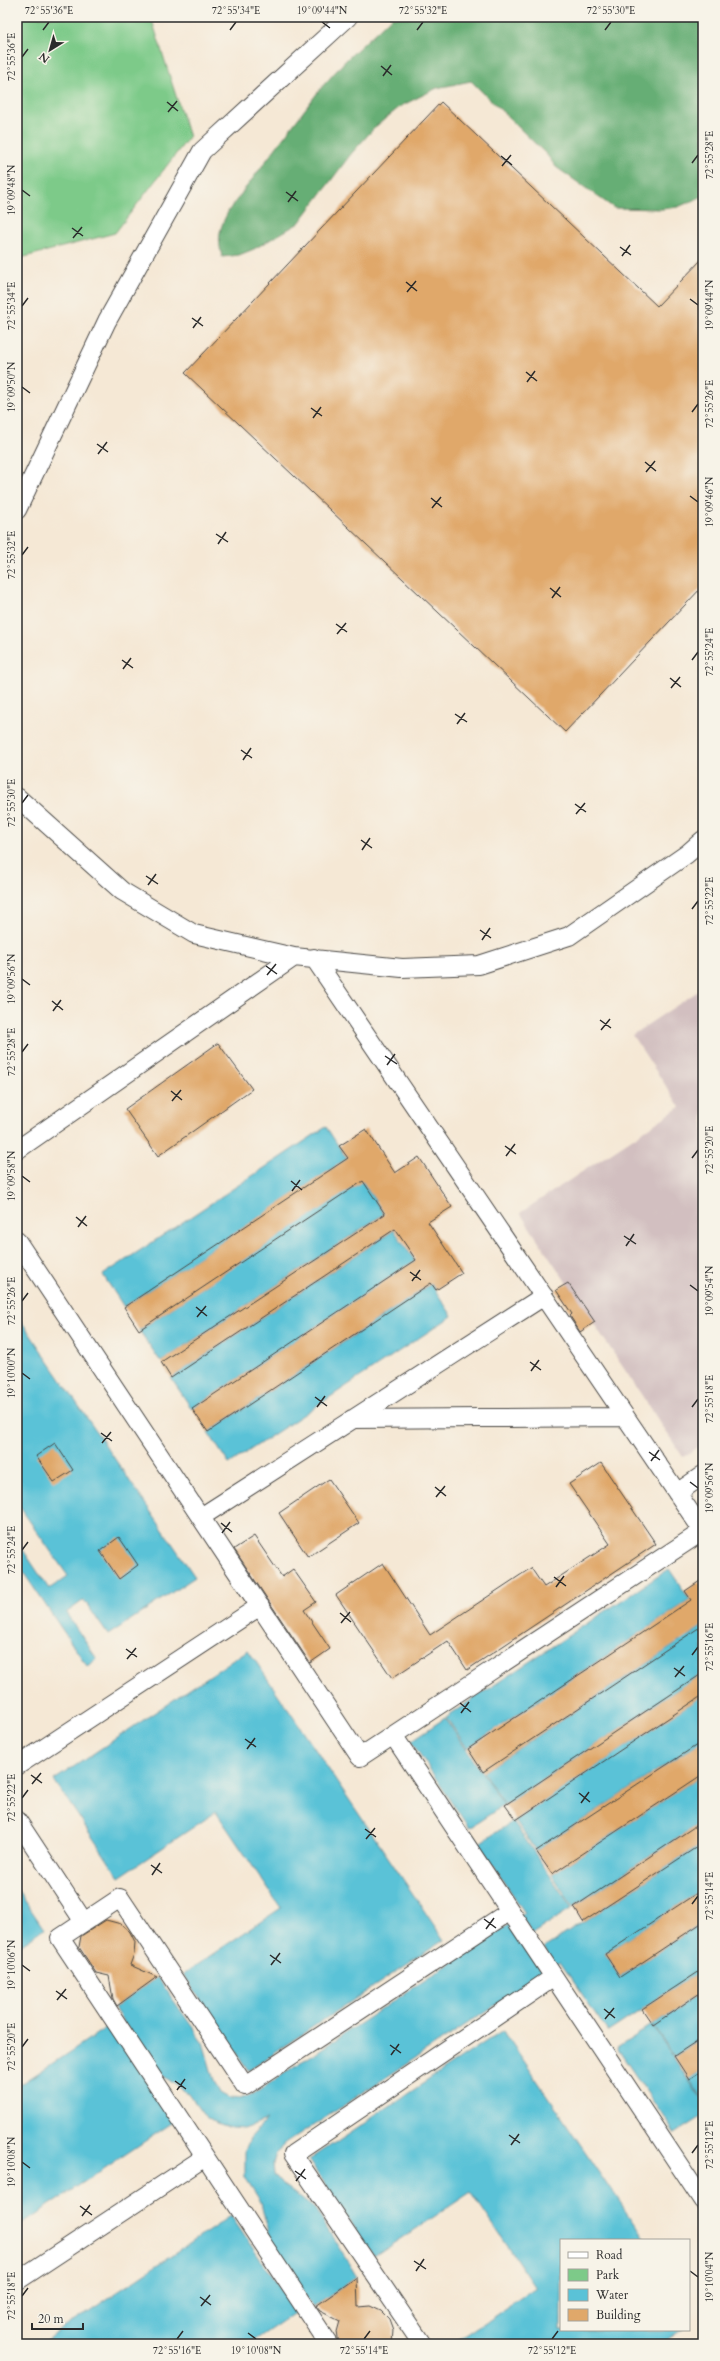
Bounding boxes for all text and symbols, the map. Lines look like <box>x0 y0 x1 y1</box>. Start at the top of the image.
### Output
text: 72°55'36"E <box>25 4 73 18</box>
text: 72°55'34"E <box>212 4 260 18</box>
text: 19°09'44"N <box>297 4 348 18</box>
text: 72°55'32"E <box>399 4 447 18</box>
text: 72°55'30"E <box>587 4 635 18</box>
north arrow <box>30 30 70 70</box>
text: 72°55'36"E <box>5 33 19 81</box>
text: N <box>36 48 53 66</box>
text: 72°55'28"E <box>703 131 717 179</box>
text: 19°09'48"N <box>5 164 19 215</box>
text: 19°09'44"N <box>703 279 717 330</box>
text: 72°55'34"E <box>5 282 19 330</box>
text: 19°09'50"N <box>5 361 19 412</box>
text: 72°55'26"E <box>703 380 717 428</box>
text: 19°09'46"N <box>703 476 717 527</box>
text: 72°55'32"E <box>5 531 19 579</box>
text: 72°55'24"E <box>703 628 717 676</box>
text: 72°55'30"E <box>5 779 19 827</box>
text: 72°55'22"E <box>703 877 717 925</box>
text: 19°09'56"N <box>5 953 19 1004</box>
text: 72°55'28"E <box>5 1028 19 1076</box>
text: 72°55'20"E <box>703 1126 717 1174</box>
text: 19°09'58"N <box>5 1150 19 1201</box>
text: 19°09'54"N <box>703 1265 717 1316</box>
text: 72°55'26"E <box>5 1277 19 1325</box>
text: 19°10'00"N <box>5 1347 19 1398</box>
text: 72°55'18"E <box>703 1375 717 1423</box>
text: 19°09'56"N <box>703 1462 717 1513</box>
text: 72°55'24"E <box>5 1526 19 1574</box>
text: 72°55'16"E <box>703 1623 717 1671</box>
text: 72°55'22"E <box>5 1774 19 1822</box>
text: 72°55'14"E <box>703 1872 717 1920</box>
text: 19°10'06"N <box>5 1939 19 1990</box>
text: 72°55'20"E <box>5 2023 19 2071</box>
text: 72°55'12"E <box>703 2121 717 2169</box>
text: 19°10'08"N <box>5 2136 19 2187</box>
legend <box>560 2239 690 2331</box>
text: Road <box>596 2247 623 2263</box>
text: 19°10'04"N <box>703 2251 717 2302</box>
text: Park <box>596 2267 620 2283</box>
text: 72°55'18"E <box>5 2272 19 2320</box>
text: Water <box>595 2287 629 2303</box>
scale bar <box>32 2305 83 2331</box>
text: Building <box>596 2307 641 2323</box>
text: 20 m <box>38 2311 65 2327</box>
text: 72°55'16"E <box>153 2344 201 2358</box>
text: 19°10'08"N <box>231 2344 282 2358</box>
text: 72°55'14"E <box>340 2344 388 2358</box>
text: 72°55'12"E <box>528 2344 576 2358</box>

